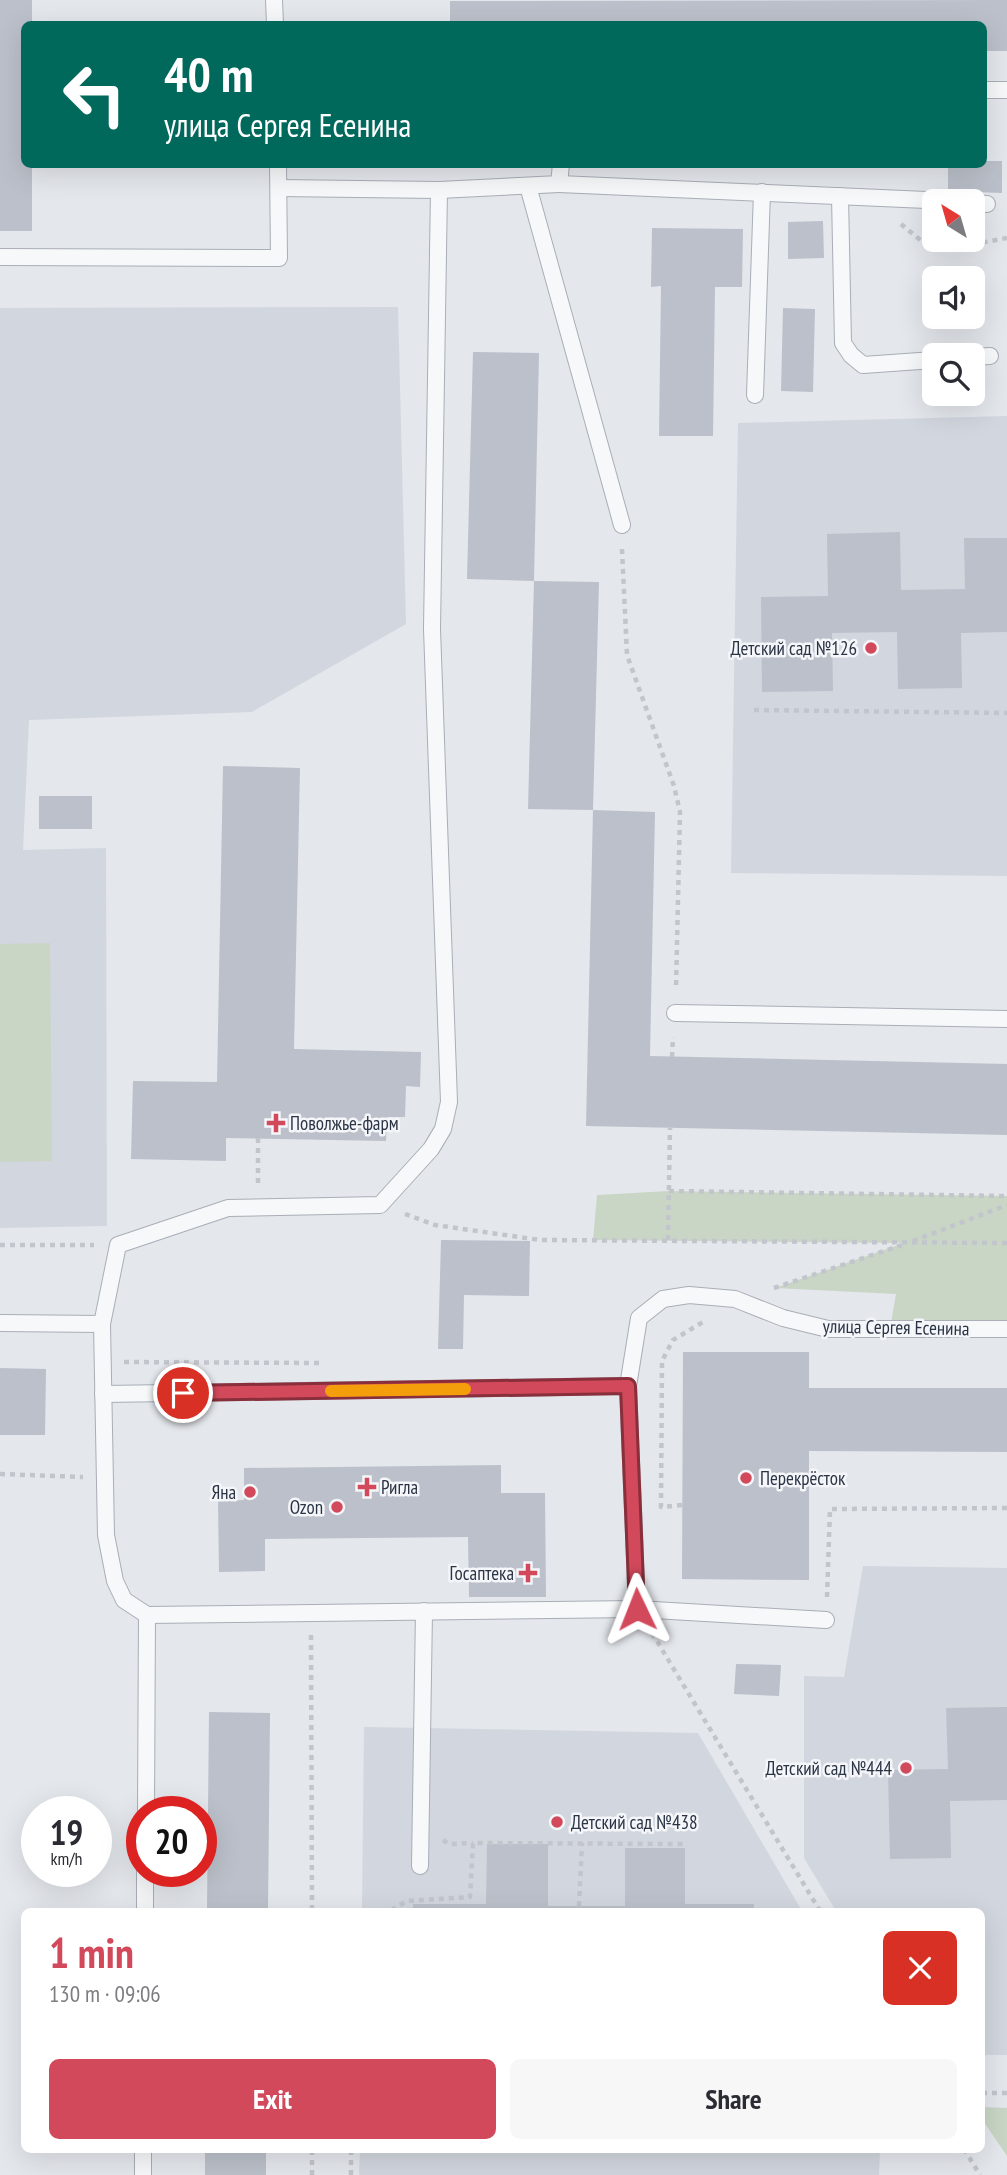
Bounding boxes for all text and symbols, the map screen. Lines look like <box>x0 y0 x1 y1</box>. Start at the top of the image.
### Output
text: 40 m <box>164 42 253 106</box>
icon: left <box>49 49 140 140</box>
text: улица Сергея Есенина <box>164 104 411 146</box>
north arrow <box>922 189 985 252</box>
map controls <box>922 189 985 406</box>
button: sound <box>922 266 985 329</box>
button: search <box>922 343 985 406</box>
place label: Детский сад №126 <box>730 636 857 660</box>
marker: Детский сад №126 <box>863 640 879 656</box>
place label: Поволжье-фарм <box>290 1111 399 1135</box>
marker: Поволжье-фарм <box>268 1115 284 1131</box>
street label: улица Сергея Есенина <box>822 1314 970 1340</box>
pin <box>153 1363 213 1423</box>
icon: arrive <box>164 1374 202 1412</box>
place label: Перекрёсток <box>760 1466 846 1490</box>
marker: Перекрёсток <box>738 1470 754 1486</box>
place label: Ригла <box>381 1475 418 1499</box>
marker: Ригла <box>359 1479 375 1495</box>
place label: Яна <box>211 1480 236 1504</box>
marker: Яна <box>242 1484 258 1500</box>
place label: Ozon <box>290 1495 323 1519</box>
marker: Ozon <box>329 1499 345 1515</box>
place label: Госаптека <box>450 1561 514 1585</box>
marker: Госаптека <box>520 1565 536 1581</box>
position arrow <box>600 1572 674 1646</box>
place label: Детский сад №444 <box>765 1756 892 1780</box>
marker: Детский сад №444 <box>898 1760 914 1776</box>
speed limit sign: 20 <box>126 1796 217 1887</box>
text: 19 <box>50 1809 83 1855</box>
place label: Детский сад №438 <box>571 1810 698 1834</box>
marker: Детский сад №438 <box>549 1814 565 1830</box>
text: km/h <box>51 1847 82 1870</box>
text: 1 min <box>49 1925 134 1980</box>
button: close <box>883 1931 957 2005</box>
text: 130 m · 09:06 <box>49 1979 161 2008</box>
button: Exit <box>49 2059 496 2139</box>
button: Share <box>510 2059 957 2139</box>

